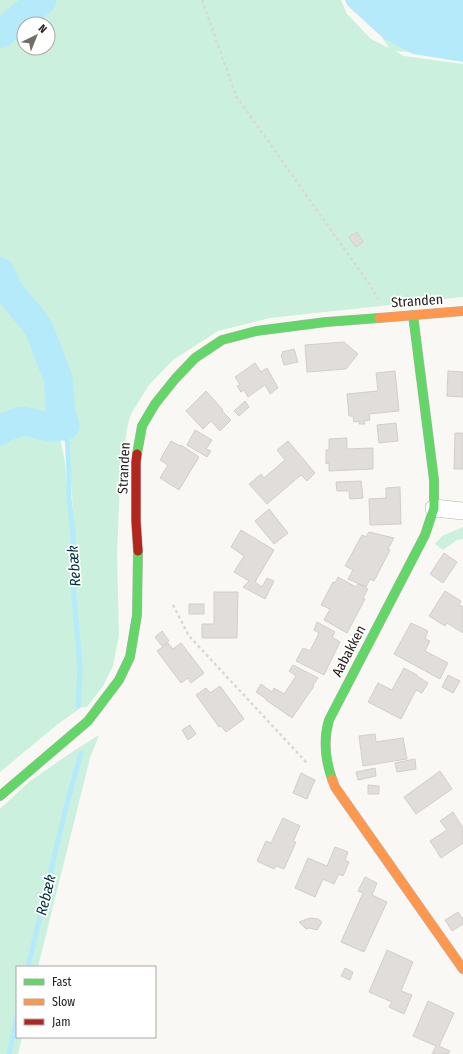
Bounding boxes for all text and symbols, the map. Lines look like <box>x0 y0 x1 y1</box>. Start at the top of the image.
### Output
north arrow <box>16 16 56 56</box>
text: N <box>36 22 49 36</box>
street label: Stranden <box>390 291 444 311</box>
street label: Stranden <box>114 442 134 494</box>
water label: Rebæk <box>64 544 84 587</box>
street label: Aabakken <box>328 622 370 680</box>
water label: Rebæk <box>32 872 60 917</box>
legend <box>16 966 156 1038</box>
text: Fast <box>52 975 71 989</box>
text: Slow <box>52 995 75 1009</box>
text: Jam <box>52 1015 70 1029</box>

